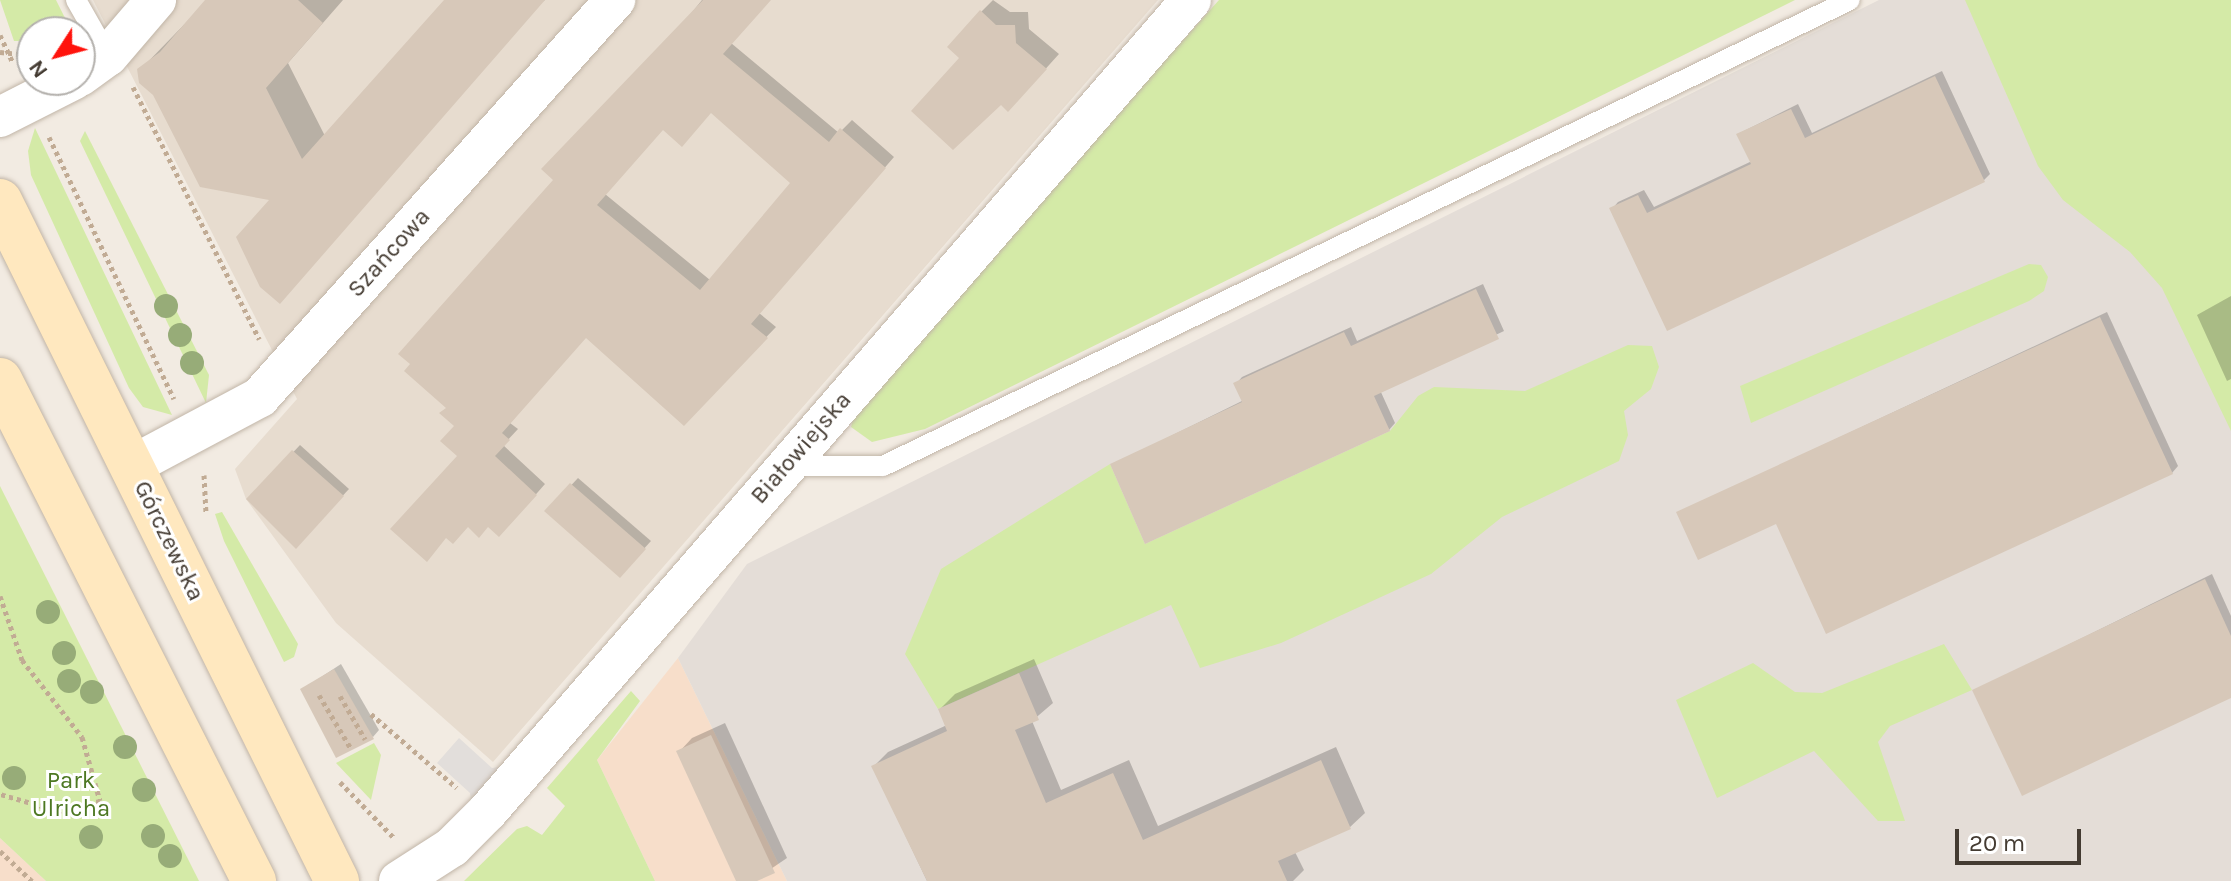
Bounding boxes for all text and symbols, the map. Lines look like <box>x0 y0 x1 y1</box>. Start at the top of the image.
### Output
north arrow <box>16 16 96 96</box>
text: N <box>23 55 53 83</box>
street label: Szańcowa <box>342 203 436 303</box>
street label: Białowiejska <box>745 386 857 510</box>
street label: Górczewska <box>128 476 210 606</box>
park label: Park Ulricha <box>32 767 110 823</box>
scale bar <box>1959 813 2085 863</box>
text: 20 m <box>1969 829 2025 857</box>

